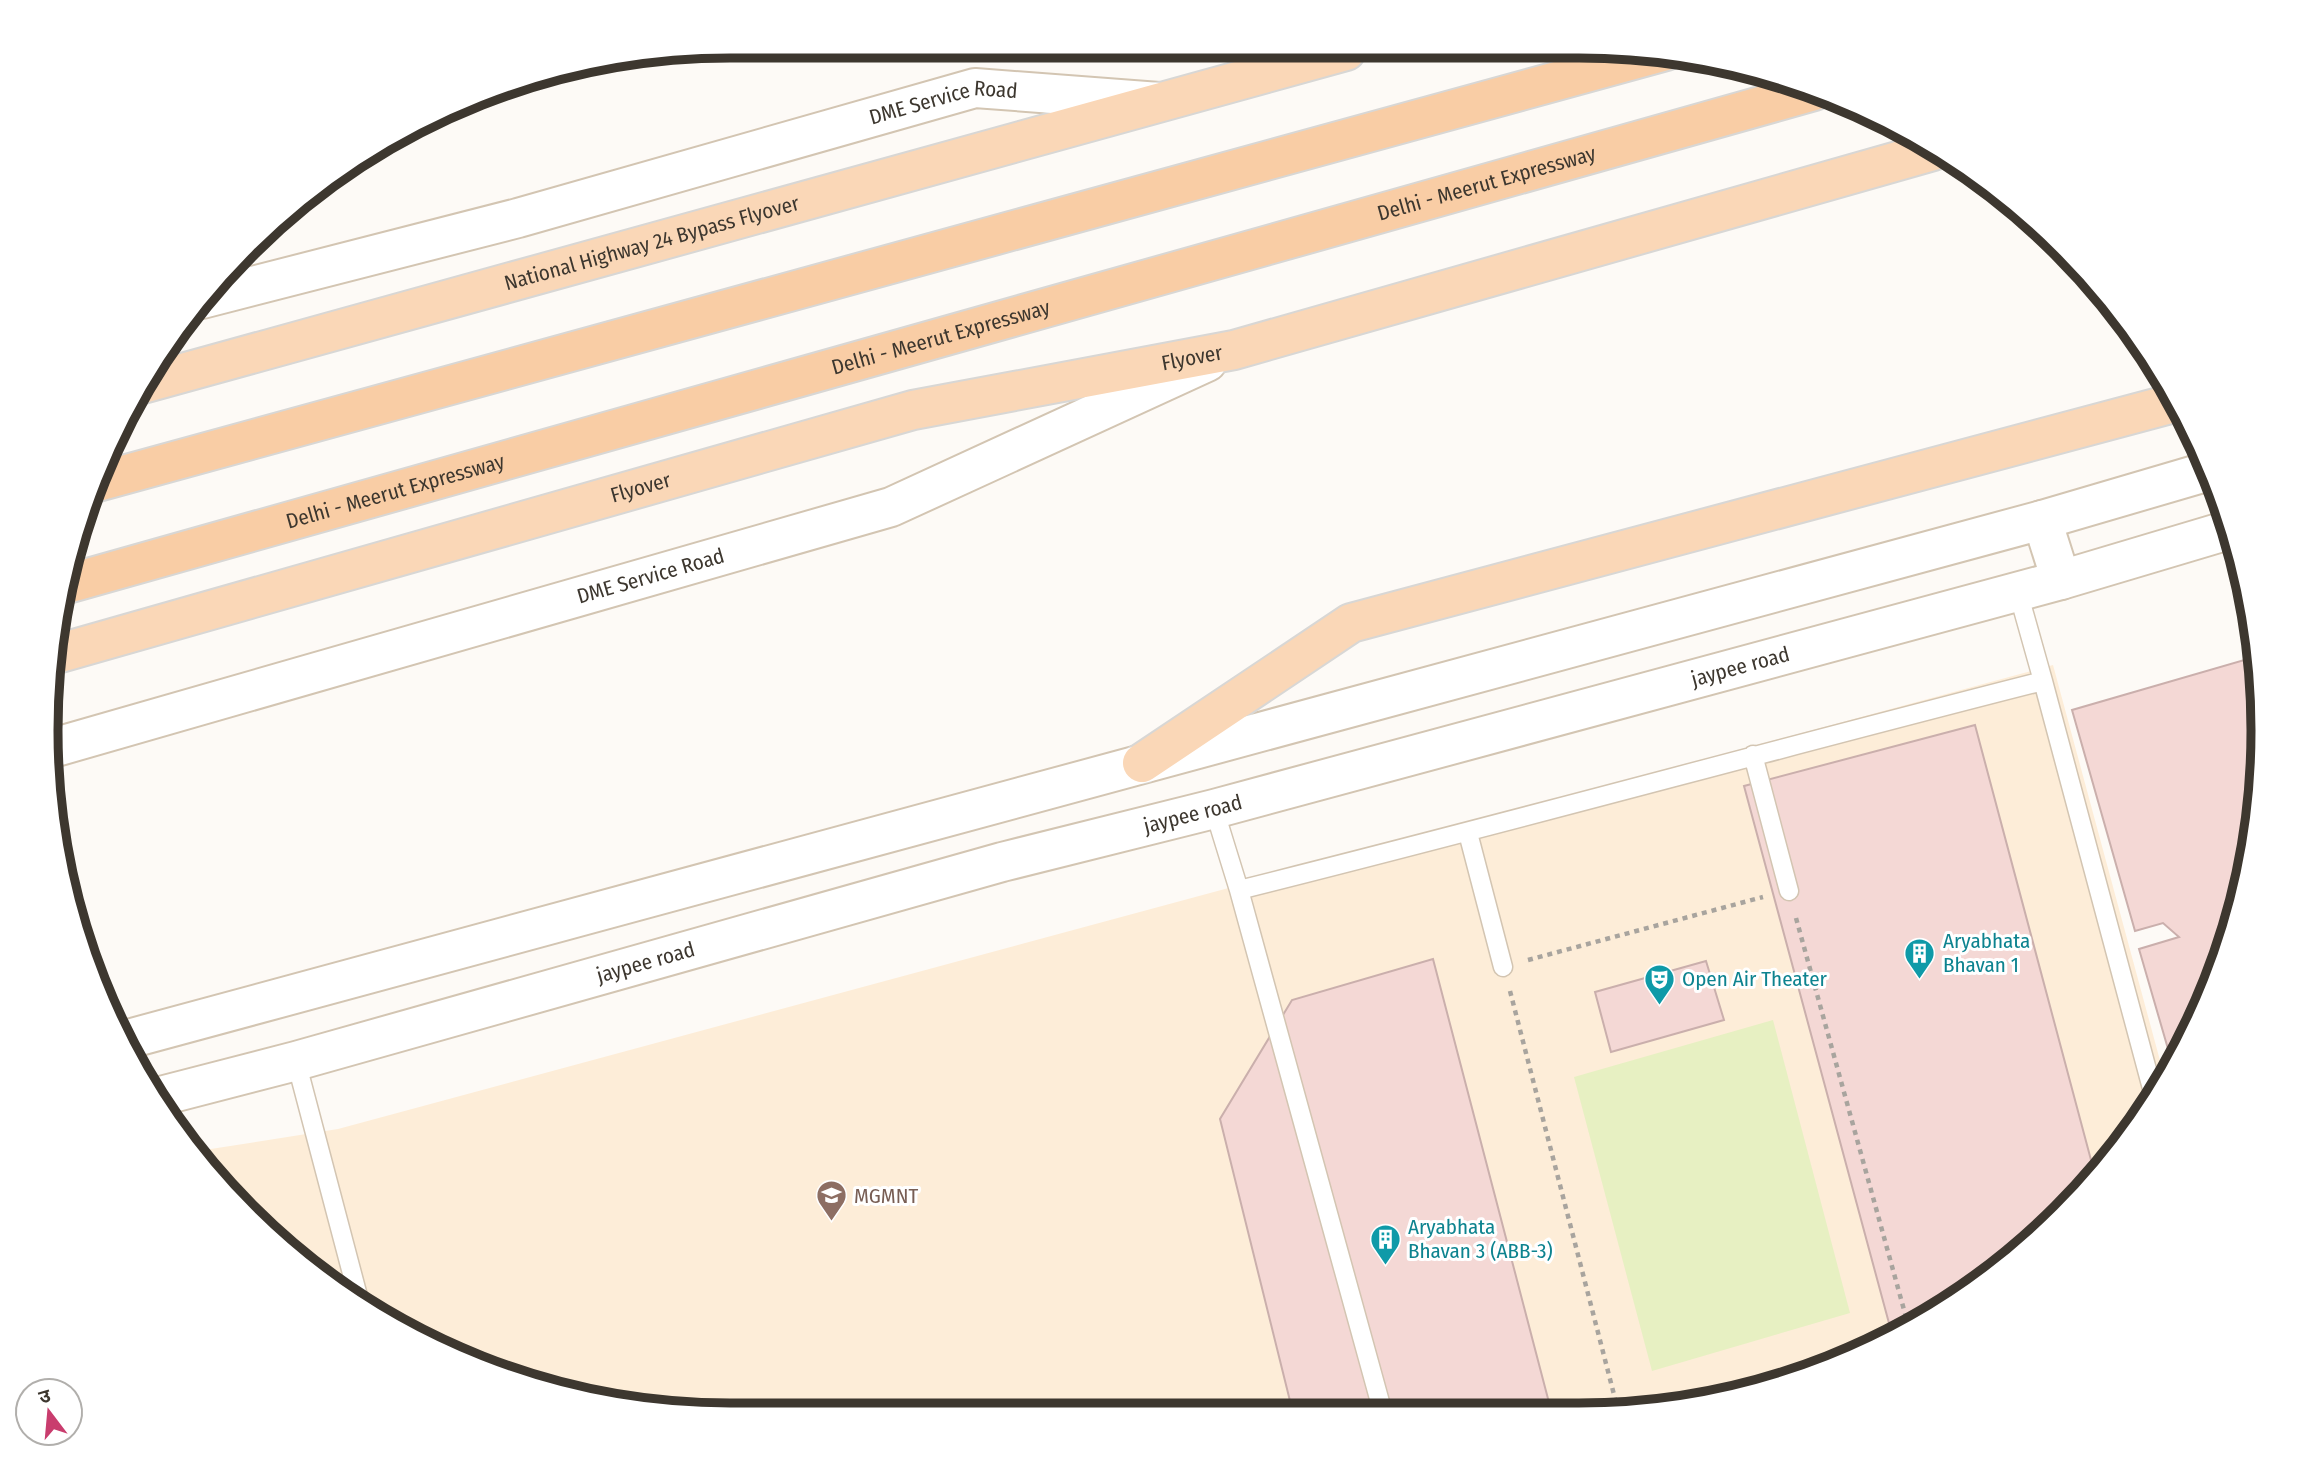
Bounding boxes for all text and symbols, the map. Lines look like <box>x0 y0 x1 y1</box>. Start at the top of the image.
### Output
street label: DME Service Road <box>866 75 1019 130</box>
street label: Delhi - Meerut Expressway <box>1374 140 1599 227</box>
street label: National Highway 24 Bypass Flyover <box>501 190 803 296</box>
street label: Delhi - Meerut Expressway <box>829 294 1054 381</box>
street label: Flyover <box>1159 339 1225 376</box>
street label: Delhi - Meerut Expressway <box>283 448 508 535</box>
street label: Flyover <box>607 466 674 509</box>
street label: DME Service Road <box>574 543 727 610</box>
street label: jaypee road <box>1687 641 1792 693</box>
street label: jaypee road <box>1140 789 1245 839</box>
place label: Aryabhata Bhavan 1 <box>1943 928 2030 978</box>
street label: jaypee road <box>593 936 698 989</box>
building icon: Aryabhata Bhavan 1 <box>1903 936 1937 980</box>
theatre icon: Open Air Theater <box>1642 962 1676 1006</box>
place label: Open Air Theater <box>1682 966 1828 992</box>
school or university icon: MGMNT <box>814 1179 848 1223</box>
place label: MGMNT <box>854 1183 918 1209</box>
place label: Aryabhata Bhavan 3 (ABB-3) <box>1408 1214 1553 1264</box>
building icon: Aryabhata Bhavan 3 (ABB-3) <box>1368 1222 1402 1266</box>
north arrow <box>14 1377 84 1447</box>
text: उ <box>36 1383 54 1409</box>

